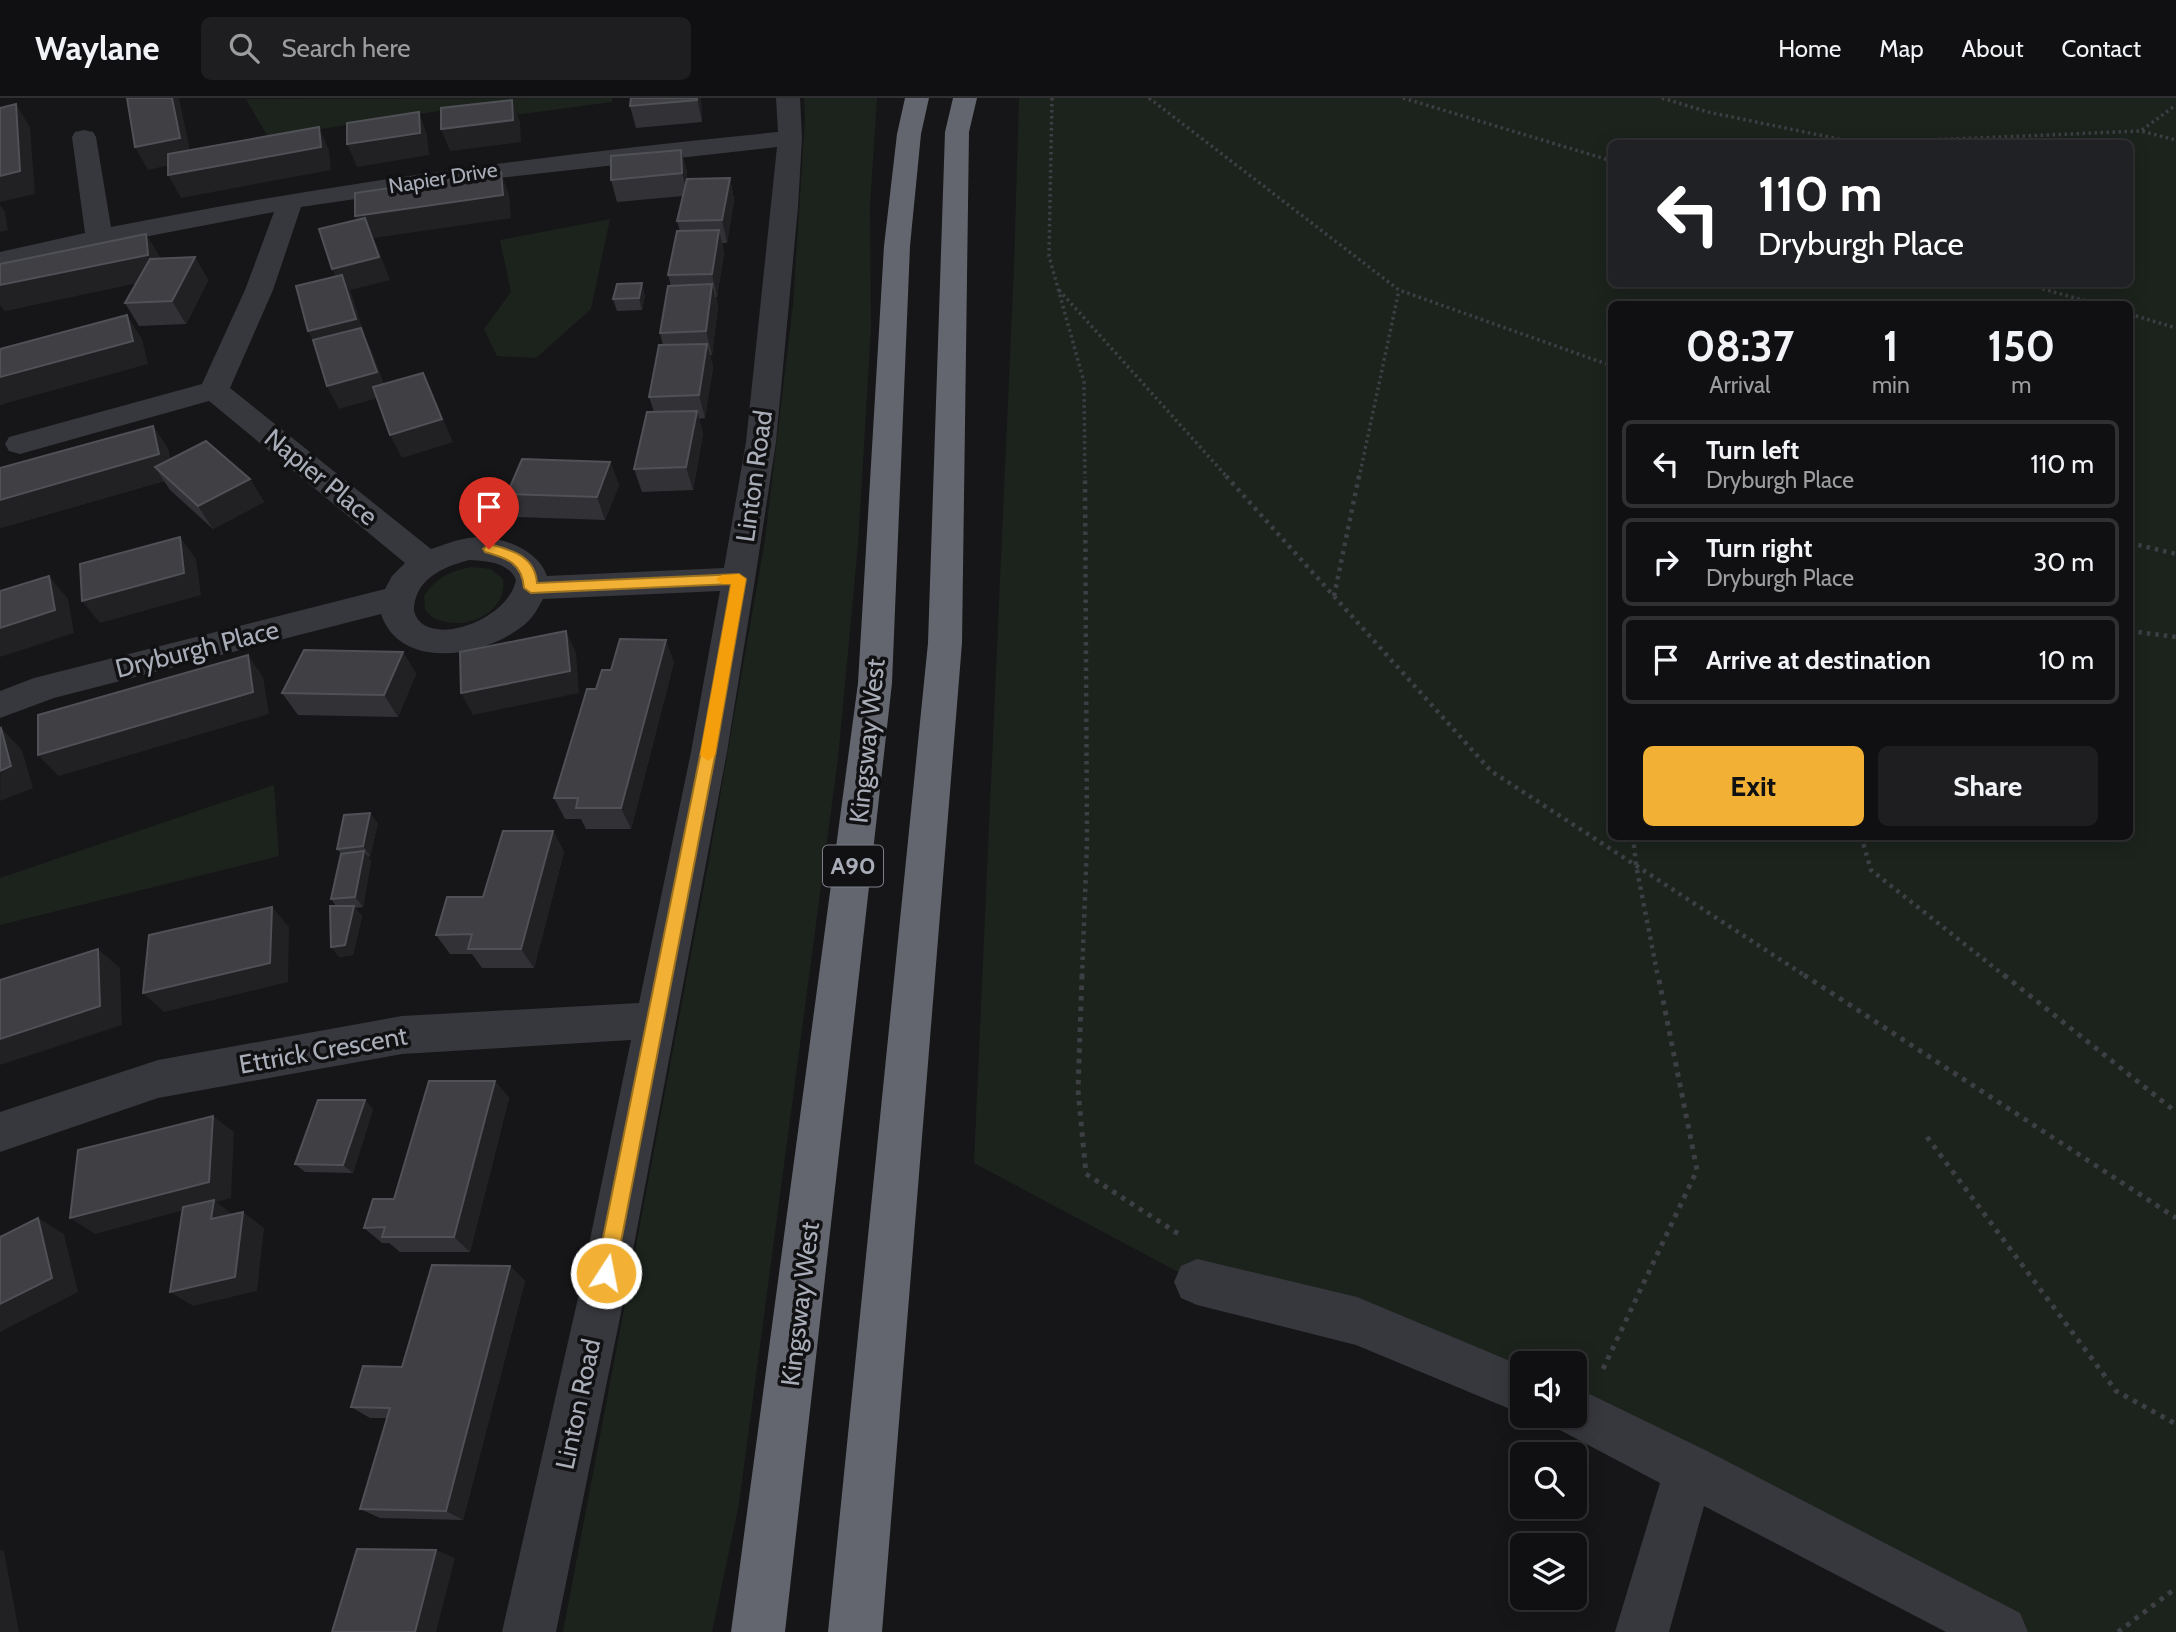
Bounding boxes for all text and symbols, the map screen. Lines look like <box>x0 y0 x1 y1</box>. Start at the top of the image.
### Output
search box <box>201 17 691 80</box>
text: Waylane <box>35 28 159 68</box>
icon: search <box>225 29 263 67</box>
text: Search here <box>281 32 411 64</box>
text: Home <box>1778 34 1841 63</box>
text: Map <box>1879 34 1924 63</box>
text: About <box>1962 34 2024 63</box>
text: Contact <box>2062 34 2141 63</box>
street label: Napier Drive <box>387 157 499 198</box>
text: 110 m <box>1758 164 1882 223</box>
icon: left <box>1643 168 1734 259</box>
text: Dryburgh Place <box>1758 224 1964 263</box>
text: 08:37 <box>1686 320 1794 372</box>
text: 1 <box>1883 320 1899 372</box>
text: 150 <box>1988 320 2055 372</box>
text: Arrival <box>1709 371 1771 399</box>
text: min <box>1872 371 1910 399</box>
text: m <box>2011 371 2031 399</box>
street label: Linton Road <box>729 408 779 544</box>
street label: Napier Place <box>258 422 384 532</box>
text: Turn left <box>1706 434 1799 466</box>
icon: left <box>1647 445 1685 483</box>
text: 110 m <box>2030 448 2094 480</box>
text: Dryburgh Place <box>1706 466 1854 494</box>
pin <box>459 477 519 549</box>
icon: arrive <box>470 488 508 526</box>
text: Turn right <box>1706 532 1812 564</box>
icon: right <box>1647 543 1685 581</box>
text: 30 m <box>2033 546 2094 578</box>
text: Dryburgh Place <box>1706 564 1854 592</box>
street label: Dryburgh Place <box>112 613 282 685</box>
icon: arrive <box>1647 641 1685 679</box>
text: Arrive at destination <box>1706 644 1931 676</box>
text: 10 m <box>2039 644 2094 676</box>
street label: Kingsway West <box>842 657 892 825</box>
button: Exit <box>1643 746 1864 826</box>
button: Share <box>1878 746 2098 826</box>
road number: A90 <box>823 846 883 886</box>
street label: Ettrick Crescent <box>236 1019 410 1081</box>
street label: Kingsway West <box>774 1220 826 1388</box>
position arrow <box>569 1236 643 1310</box>
street label: Linton Road <box>549 1336 607 1472</box>
map controls <box>1510 1351 1587 1610</box>
button: sound <box>1510 1351 1587 1428</box>
button: search <box>1510 1442 1587 1519</box>
button: layers <box>1510 1533 1587 1610</box>

